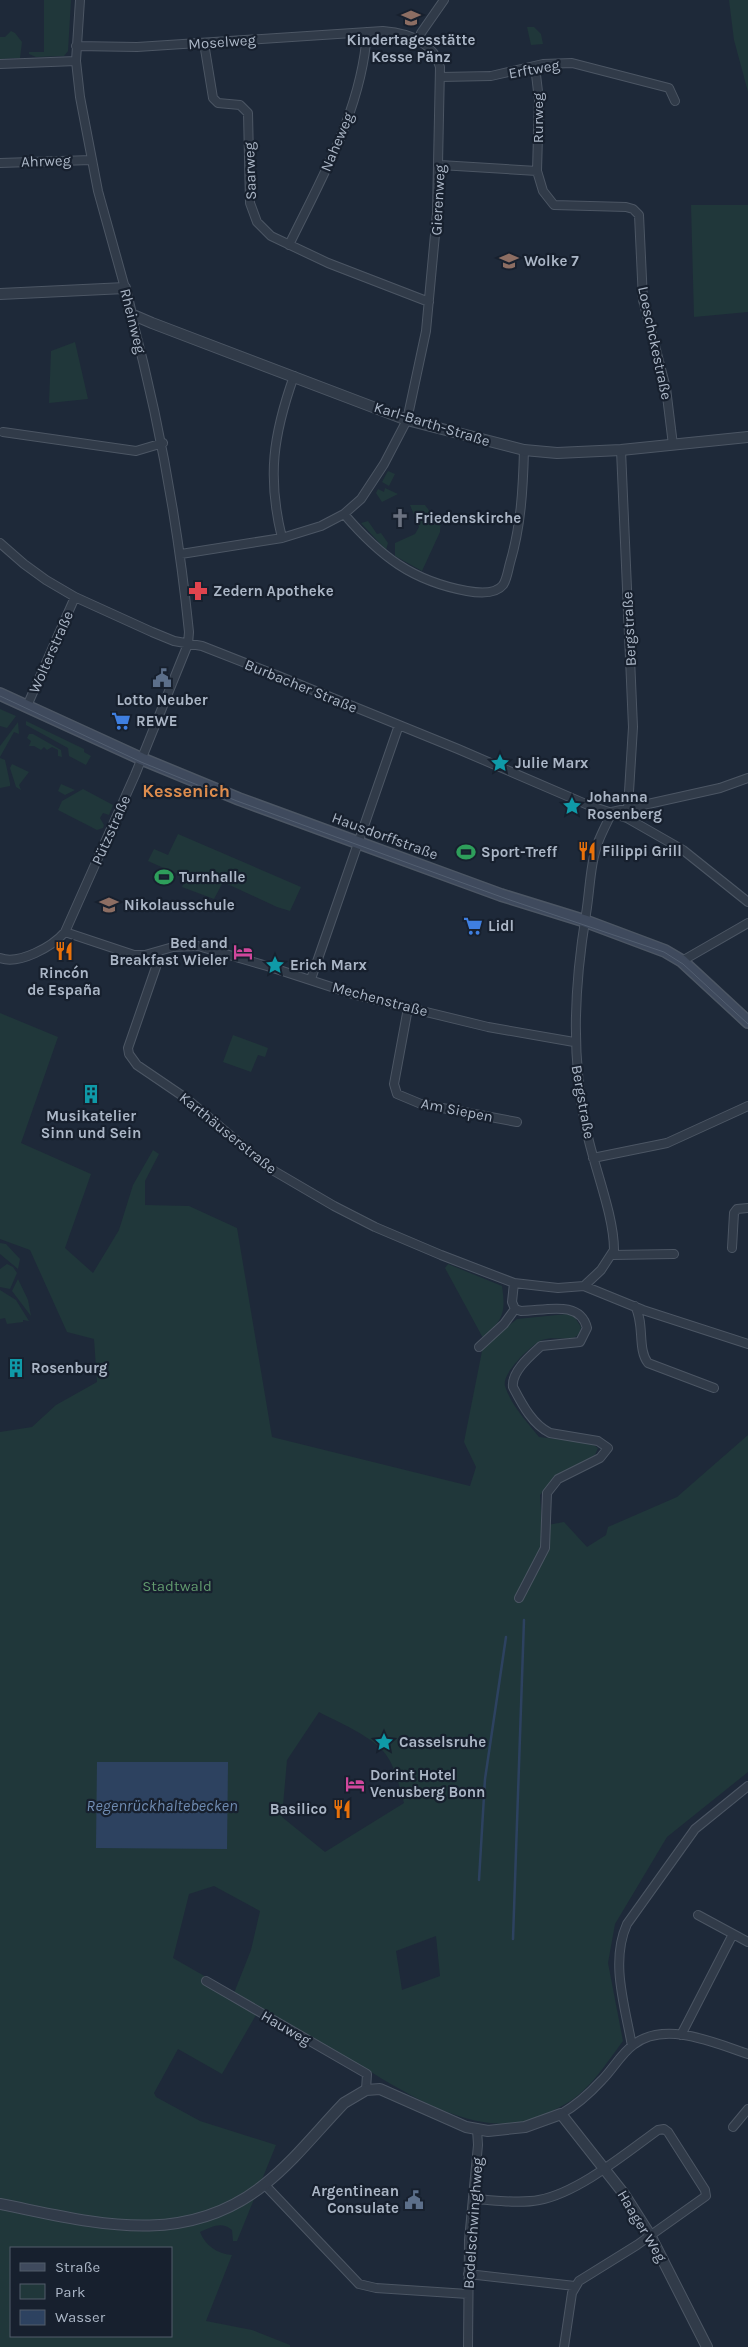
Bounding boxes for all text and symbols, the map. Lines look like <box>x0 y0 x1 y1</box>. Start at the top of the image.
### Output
school or university icon: Kindertagesstätte Kesse Pänz <box>400 7 422 29</box>
street label: Moselweg <box>188 31 257 53</box>
place label: Kindertagesstätte Kesse Pänz <box>347 31 475 66</box>
street label: Erftweg <box>507 56 562 82</box>
street label: Rurweg <box>529 92 547 143</box>
street label: Naheweg <box>317 109 358 174</box>
street label: Saarweg <box>240 141 260 200</box>
street label: Ahrweg <box>21 151 72 171</box>
street label: Gierenweg <box>427 164 449 236</box>
school or university icon: Wolke 7 <box>498 250 520 272</box>
place label: Wolke 7 <box>524 252 579 270</box>
street label: Loeschckestraße <box>634 285 676 401</box>
street label: Rheinweg <box>116 287 150 356</box>
street label: Karl-Barth-Straße <box>372 398 492 450</box>
church icon: Friedenskirche <box>389 507 411 529</box>
place label: Friedenskirche <box>415 509 521 527</box>
pharmacy icon: Zedern Apotheke <box>187 580 209 602</box>
place label: Zedern Apotheke <box>213 582 334 600</box>
street label: Bergstraße <box>618 591 640 667</box>
street label: Wolterstraße <box>25 608 77 696</box>
street label: Burbacher Straße <box>242 655 360 717</box>
public building icon: Lotto Neuber <box>151 667 173 689</box>
place label: Lotto Neuber <box>116 691 208 709</box>
supermarket icon: REWE <box>110 710 132 732</box>
place label: REWE <box>136 712 177 730</box>
place icon: Julie Marx <box>489 752 511 774</box>
place label: Julie Marx <box>515 754 589 772</box>
district label: Kessenich <box>142 780 230 802</box>
place label: Johanna Rosenberg <box>587 788 662 823</box>
street label: Pützstraße <box>88 792 134 868</box>
place icon: Johanna Rosenberg <box>561 795 583 817</box>
street label: Hausdorffstraße <box>329 808 441 864</box>
restaurant icon: Filippi Grill <box>576 840 598 862</box>
sports icon: Sport-Treff <box>455 841 477 863</box>
place label: Filippi Grill <box>602 842 682 860</box>
place label: Sport-Treff <box>481 843 558 861</box>
sports icon: Turnhalle <box>153 866 175 888</box>
place label: Turnhalle <box>179 868 246 886</box>
school or university icon: Nikolausschule <box>98 894 120 916</box>
place label: Nikolausschule <box>124 896 235 914</box>
supermarket icon: Lidl <box>462 915 484 937</box>
place label: Lidl <box>488 917 514 935</box>
place label: Bed and Breakfast Wieler <box>110 934 228 969</box>
restaurant icon: Rincón de España <box>53 940 75 962</box>
hotel icon: Bed and Breakfast Wieler <box>232 941 254 963</box>
place icon: Erich Marx <box>264 954 286 976</box>
place label: Erich Marx <box>290 956 367 974</box>
place label: Rincón de España <box>27 964 101 999</box>
street label: Mechenstraße <box>330 978 430 1020</box>
street label: Bergstraße <box>568 1064 598 1140</box>
building icon: Musikatelier Sinn und Sein <box>80 1083 102 1105</box>
street label: Karthäuserstraße <box>176 1088 280 1178</box>
street label: Am Siepen <box>419 1094 495 1126</box>
place label: Musikatelier Sinn und Sein <box>41 1107 141 1142</box>
building icon: Rosenburg <box>5 1357 27 1379</box>
place label: Rosenburg <box>31 1359 108 1377</box>
park label: Stadtwald <box>142 1577 212 1595</box>
place icon: Casselsruhe <box>373 1731 395 1753</box>
place label: Casselsruhe <box>399 1733 486 1751</box>
place label: Dorint Hotel Venusberg Bonn <box>370 1766 485 1801</box>
hotel icon: Dorint Hotel Venusberg Bonn <box>344 1773 366 1795</box>
water label: Regenrückhaltebecken <box>86 1796 238 1815</box>
restaurant icon: Basilico <box>331 1798 353 1820</box>
place label: Basilico <box>270 1800 327 1818</box>
street label: Hauweg <box>258 2007 315 2050</box>
street label: Bodelschwinghweg <box>459 2156 487 2289</box>
place label: Argentinean Consulate <box>312 2182 399 2217</box>
street label: Haager Weg <box>613 2187 671 2266</box>
public building icon: Argentinean Consulate <box>403 2189 425 2211</box>
legend <box>10 2247 172 2337</box>
text: Straße <box>55 2258 100 2276</box>
text: Park <box>55 2283 85 2301</box>
text: Wasser <box>55 2308 106 2326</box>

